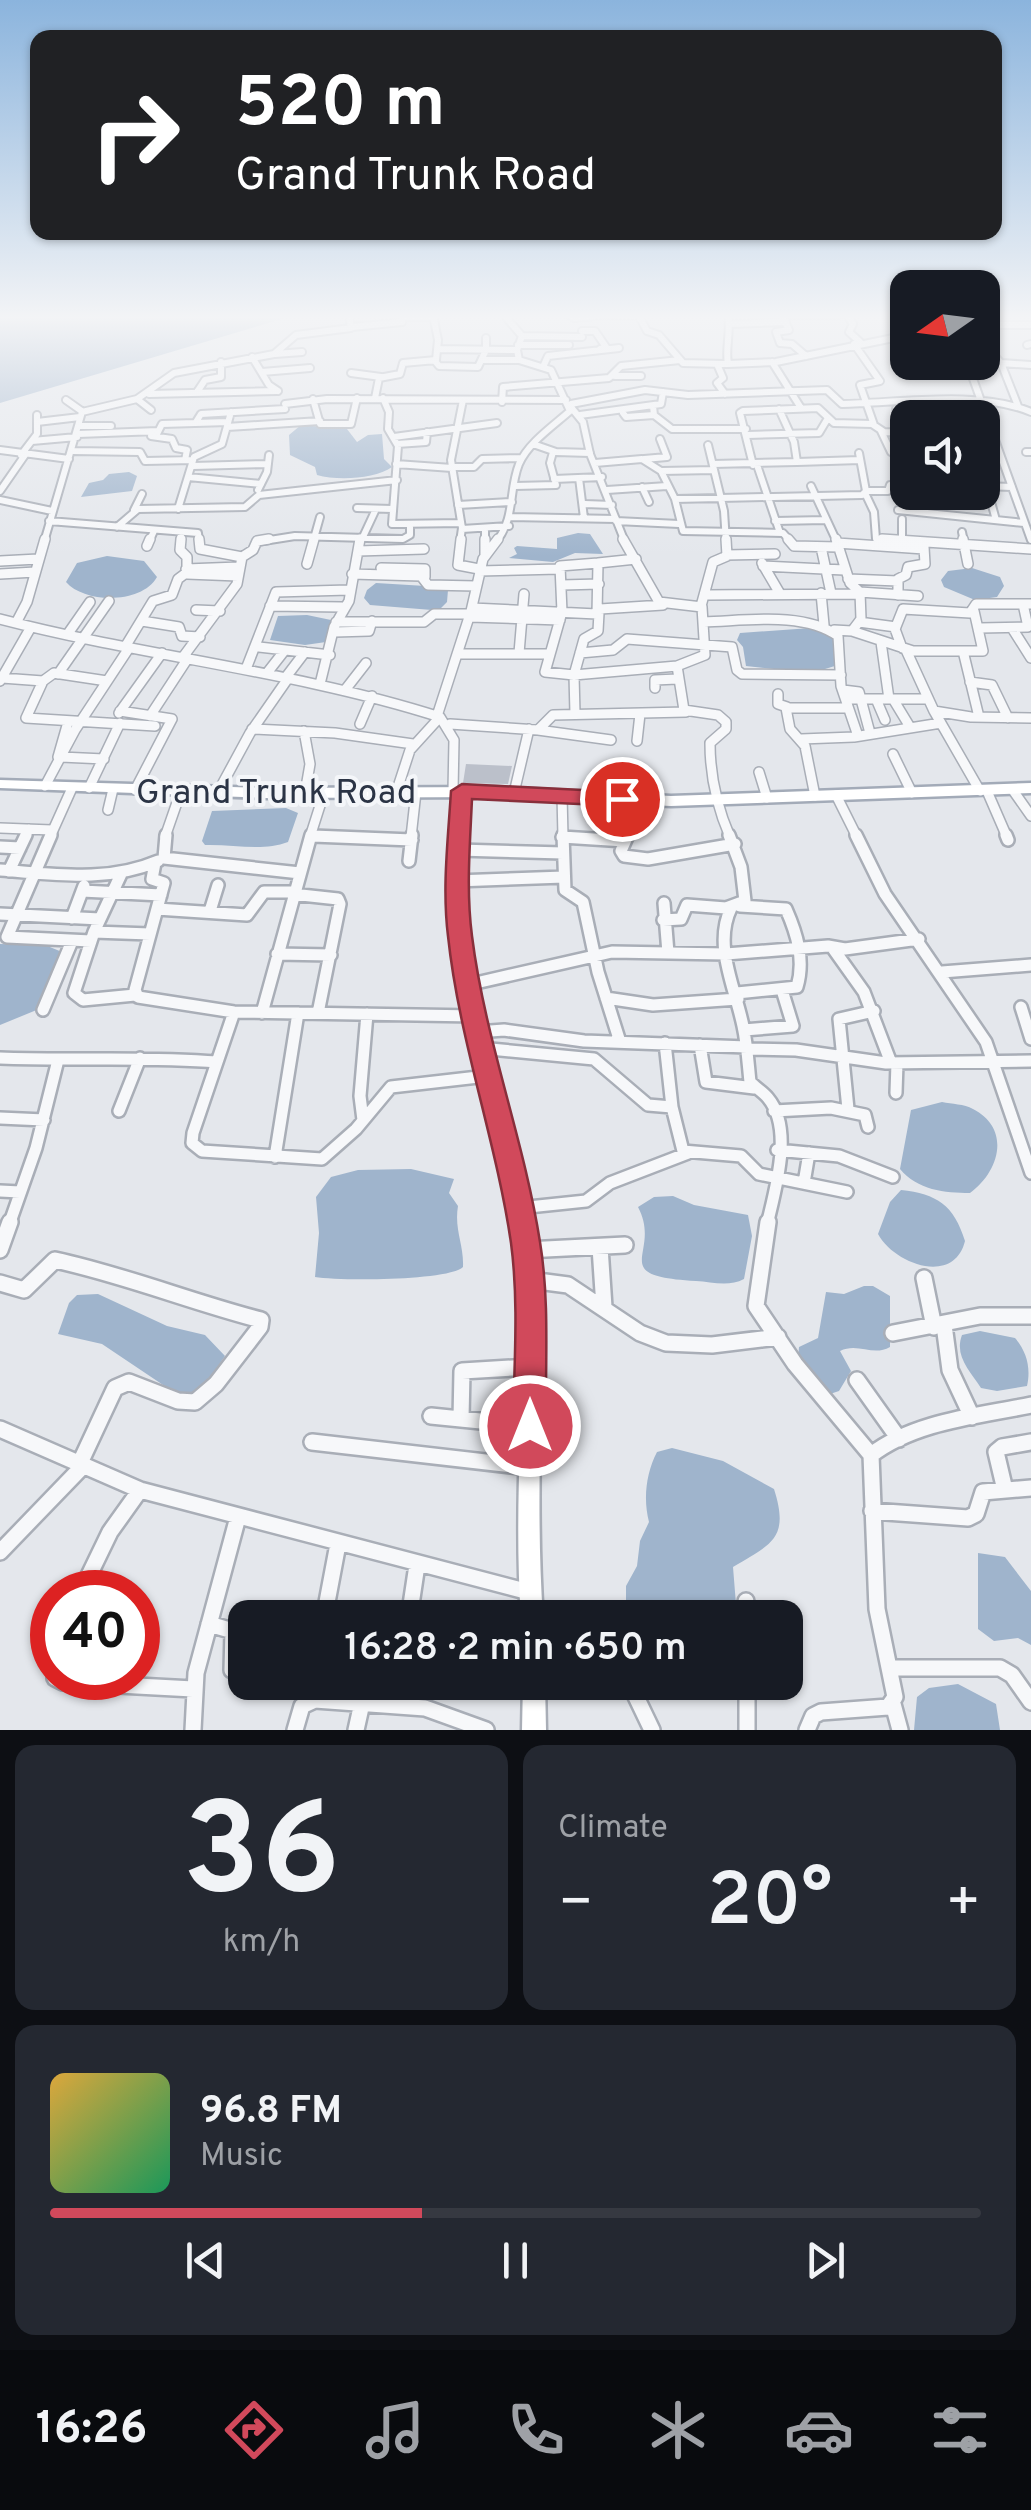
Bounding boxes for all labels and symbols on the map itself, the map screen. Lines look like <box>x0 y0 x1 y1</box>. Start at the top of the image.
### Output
north arrow <box>890 270 1000 380</box>
pin <box>580 757 665 842</box>
street label: Grand Trunk Road <box>136 772 416 816</box>
position arrow <box>478 1374 582 1478</box>
speed limit sign: 40 <box>30 1570 160 1700</box>

